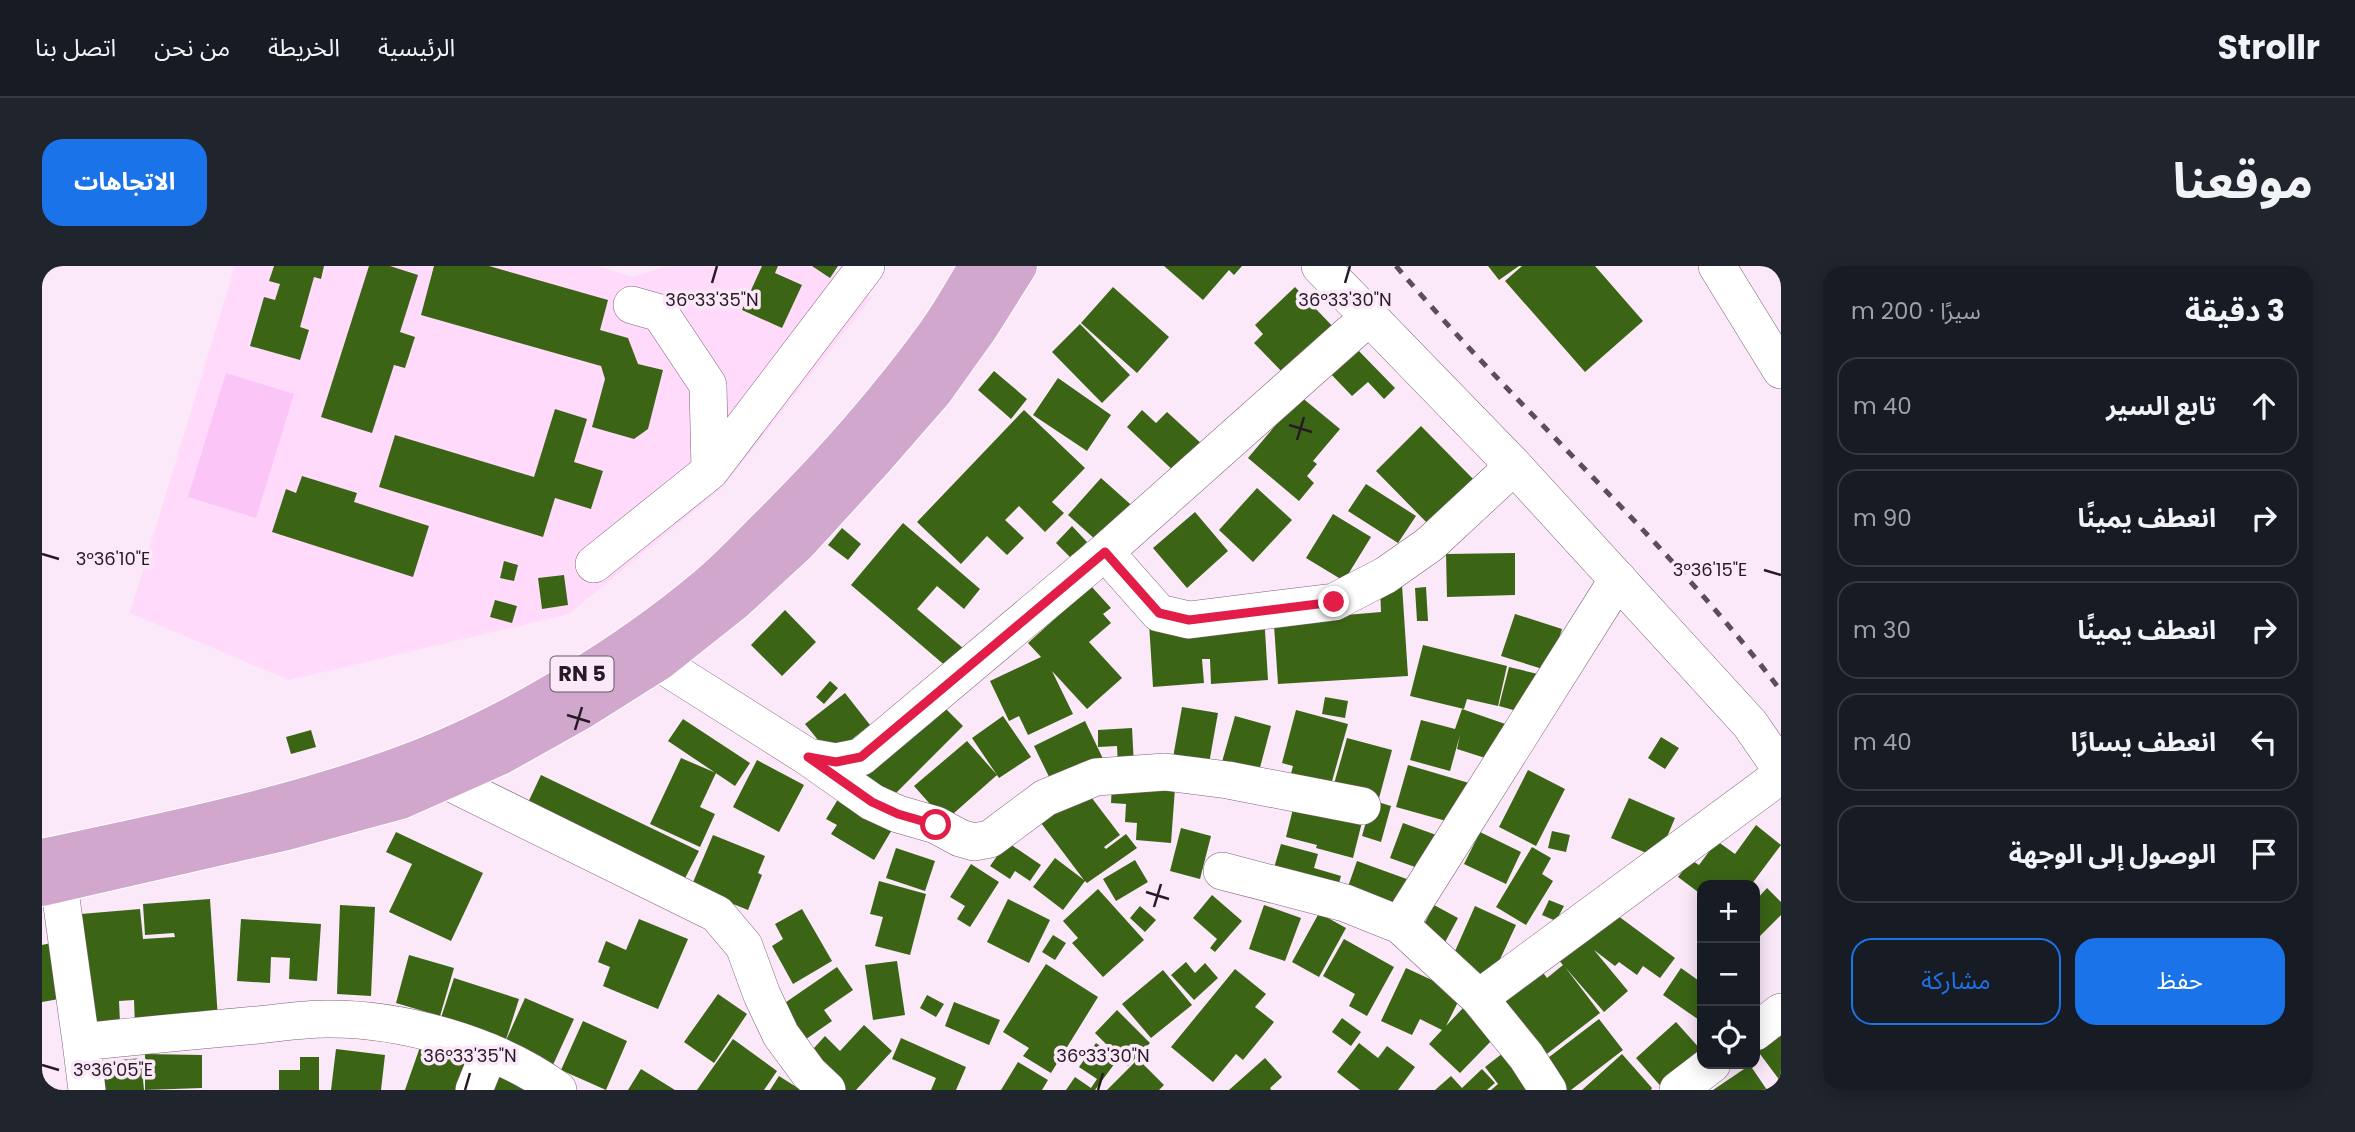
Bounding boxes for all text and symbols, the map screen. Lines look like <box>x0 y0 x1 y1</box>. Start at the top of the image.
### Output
text: Strollr <box>2218 24 2320 71</box>
text: اتصل بنا <box>35 31 116 64</box>
text: من نحن <box>154 31 230 64</box>
text: الخريطة <box>268 31 340 64</box>
text: الرئيسية <box>378 31 455 64</box>
button: الاتجاهات <box>42 139 207 226</box>
text: موقعنا <box>2173 147 2313 215</box>
text: 36°33'35"N <box>665 287 759 312</box>
text: 36°33'30"N <box>1298 287 1392 312</box>
text: 3 دقيقة <box>2185 289 2285 332</box>
text: سيرًا · 200 m <box>1851 295 1981 327</box>
icon: ahead <box>2245 387 2283 425</box>
text: تابع السير <box>2106 388 2216 424</box>
text: 40 m <box>1853 390 1912 422</box>
icon: right <box>2245 499 2283 537</box>
text: انعطف يمينًا <box>2078 500 2216 536</box>
text: 90 m <box>1853 502 1912 534</box>
text: 3°36'10"E <box>76 546 150 571</box>
text: 3°36'15"E <box>1673 557 1747 582</box>
route end <box>1318 586 1349 617</box>
icon: right <box>2245 611 2283 649</box>
text: انعطف يمينًا <box>2078 612 2216 648</box>
text: 30 m <box>1853 614 1911 646</box>
road number: RN 5 <box>550 656 614 692</box>
icon: left <box>2245 723 2283 761</box>
text: انعطف يسارًا <box>2071 724 2216 760</box>
text: 40 m <box>1853 726 1912 758</box>
route start <box>920 809 951 840</box>
icon: arrive <box>2245 835 2283 873</box>
text: الوصول إلى الوجهة <box>2009 836 2216 872</box>
map controls <box>1697 880 1760 1069</box>
button: + <box>1697 880 1760 943</box>
button: مشاركة <box>1851 938 2061 1025</box>
button: حفظ <box>2075 938 2285 1025</box>
button: − <box>1697 943 1760 1006</box>
button: locate <box>1697 1006 1760 1069</box>
text: 36°33'35"N <box>423 1043 517 1068</box>
text: 36°33'30"N <box>1056 1043 1150 1068</box>
text: 3°36'05"E <box>73 1057 153 1082</box>

